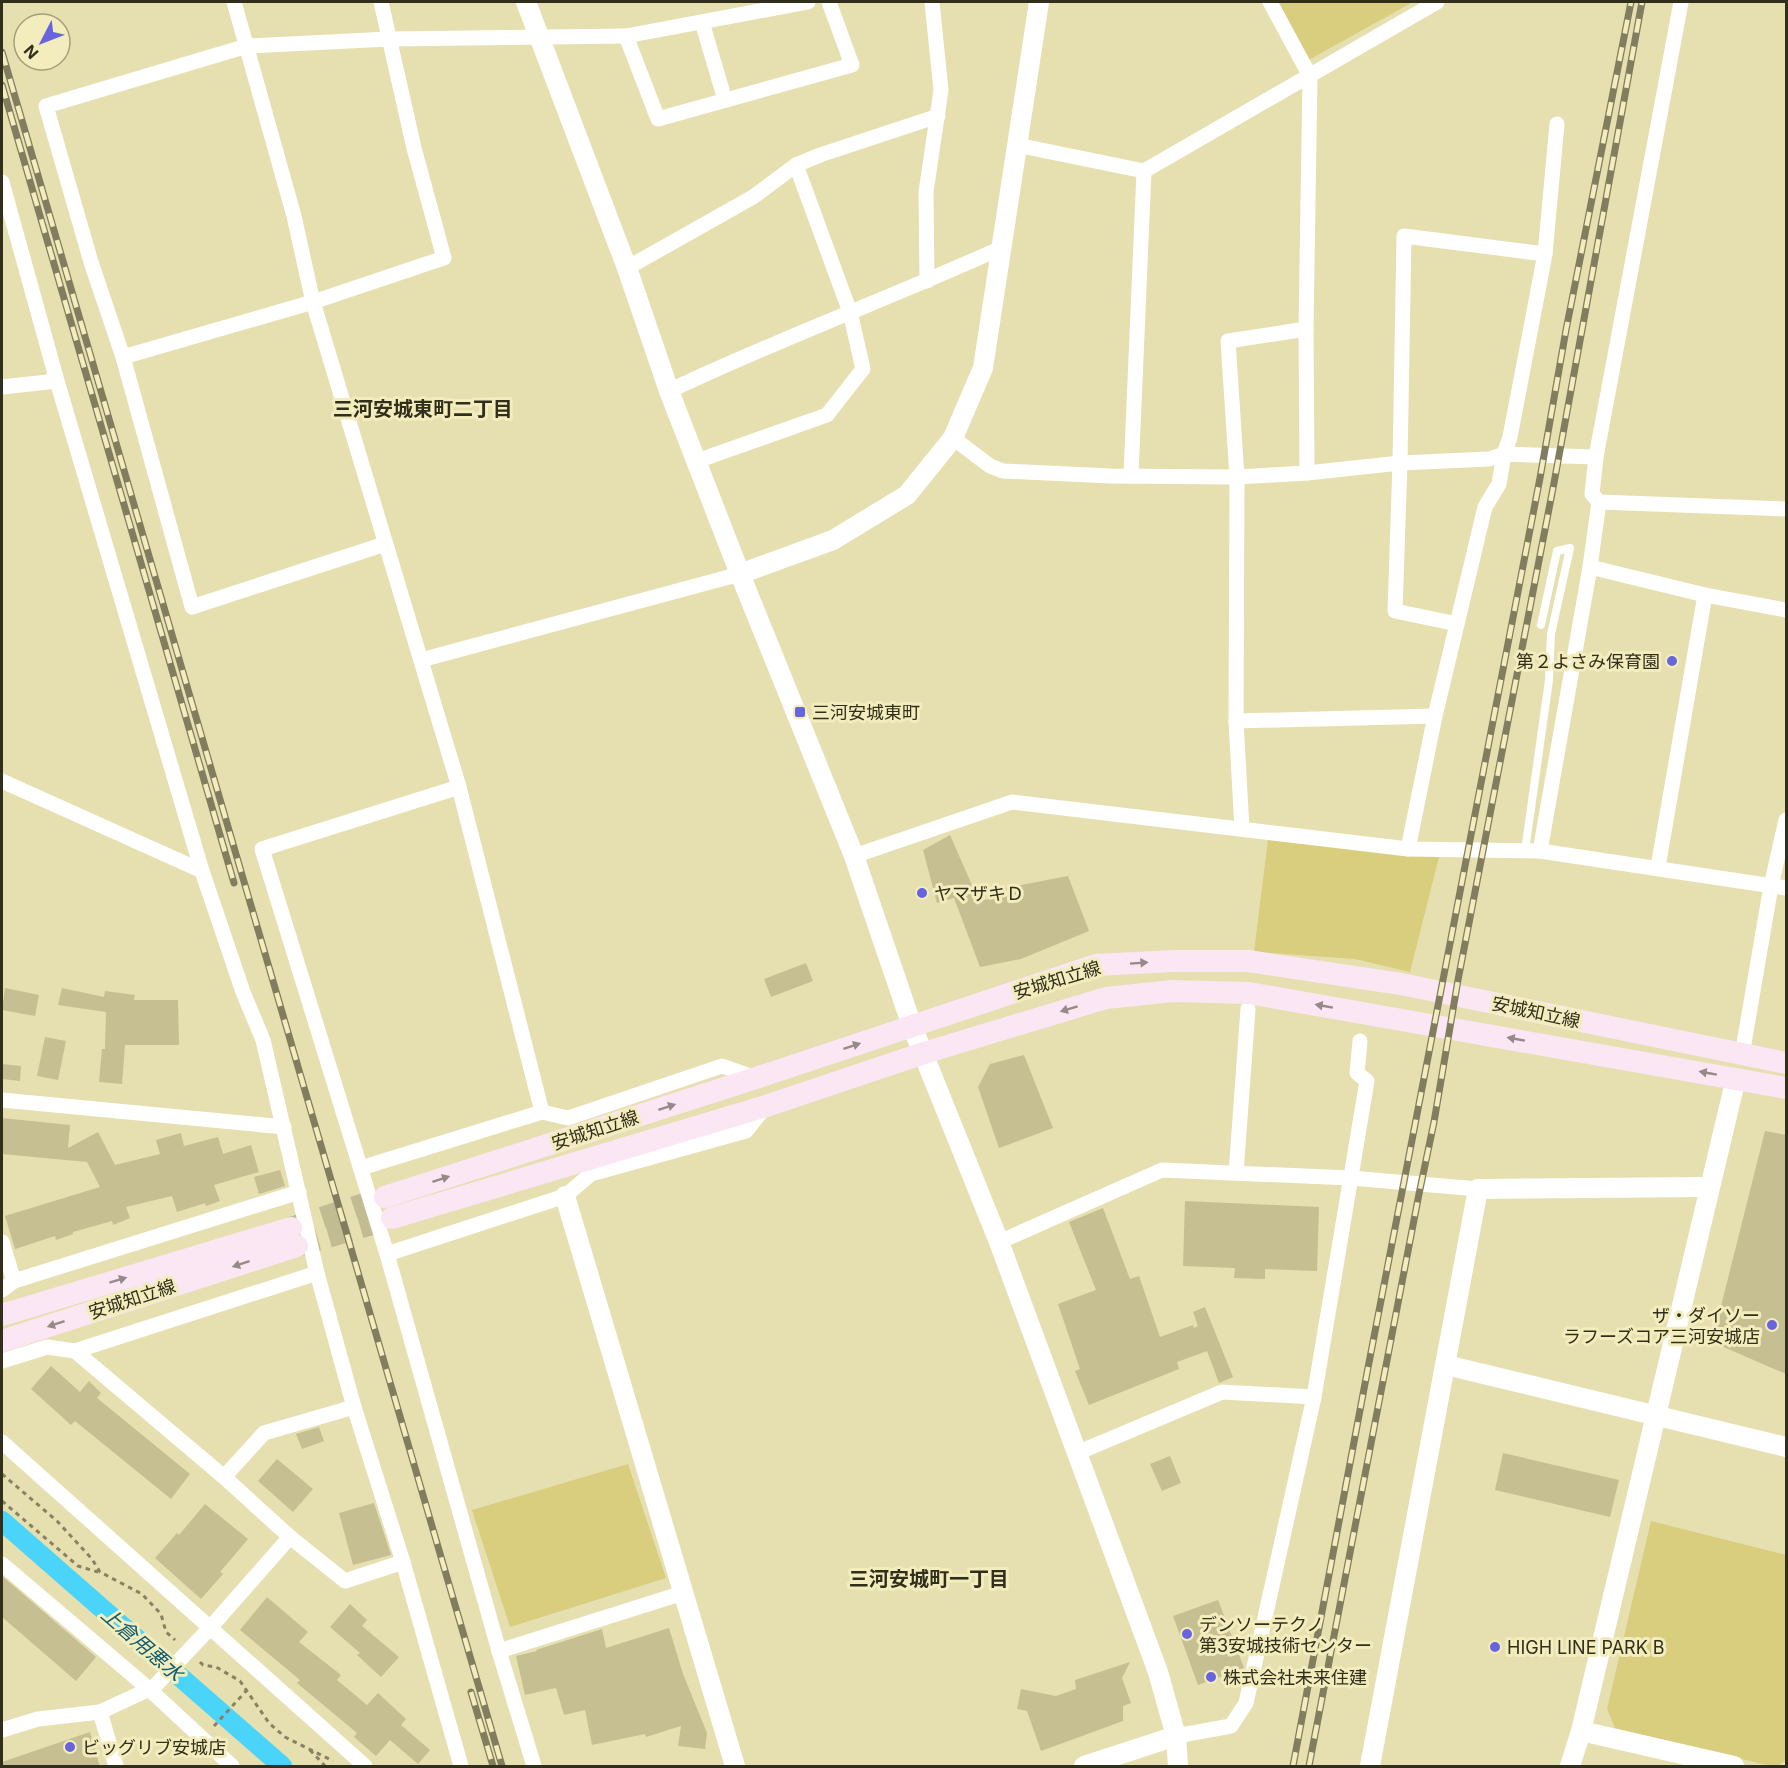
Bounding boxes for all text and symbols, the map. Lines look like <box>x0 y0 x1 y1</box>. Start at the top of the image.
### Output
north arrow <box>12 12 72 72</box>
text: N <box>19 41 42 63</box>
district label: 三河安城東町二丁目 <box>333 397 513 421</box>
place label: 第２よさみ保育園 <box>1516 651 1660 672</box>
marker: 第２よさみ保育園 <box>1665 654 1679 668</box>
place label: 三河安城東町 <box>812 702 920 723</box>
marker: 三河安城東町 <box>793 705 807 719</box>
place label: ヤマザキＤ <box>934 883 1024 904</box>
marker: ヤマザキＤ <box>915 886 929 900</box>
street label: 安城知立線 <box>1011 957 1103 1003</box>
one-way arrow <box>1130 958 1149 967</box>
street label: 安城知立線 <box>1490 992 1582 1032</box>
one-way arrow <box>1315 1001 1334 1010</box>
one-way arrow <box>1060 1005 1078 1014</box>
one-way arrow <box>1507 1035 1526 1044</box>
one-way arrow <box>843 1041 861 1050</box>
one-way arrow <box>1699 1069 1718 1078</box>
one-way arrow <box>658 1101 676 1111</box>
street label: 安城知立線 <box>549 1106 641 1154</box>
one-way arrow <box>432 1174 450 1183</box>
one-way arrow <box>232 1260 250 1269</box>
street label: 安城知立線 <box>86 1275 178 1323</box>
one-way arrow <box>109 1275 127 1284</box>
place label: ザ・ダイソー ラフーズコア三河安城店 <box>1563 1305 1760 1347</box>
marker: ザ・ダイソー ラフーズコア三河安城店 <box>1765 1318 1779 1332</box>
one-way arrow <box>47 1320 65 1329</box>
district label: 三河安城町一丁目 <box>849 1567 1009 1591</box>
water label: 上倉用悪水 <box>96 1602 189 1687</box>
place label: デンソーテクノ 第3安城技術センター <box>1199 1614 1372 1656</box>
marker: デンソーテクノ 第3安城技術センター <box>1180 1627 1194 1641</box>
place label: HIGH LINE PARK B <box>1507 1637 1665 1658</box>
marker: HIGH LINE PARK B <box>1488 1640 1502 1654</box>
place label: 株式会社未来住建 <box>1223 1667 1367 1688</box>
marker: 株式会社未来住建 <box>1204 1670 1218 1684</box>
place label: ビッグリブ安城店 <box>82 1737 226 1758</box>
marker: ビッグリブ安城店 <box>63 1740 77 1754</box>

